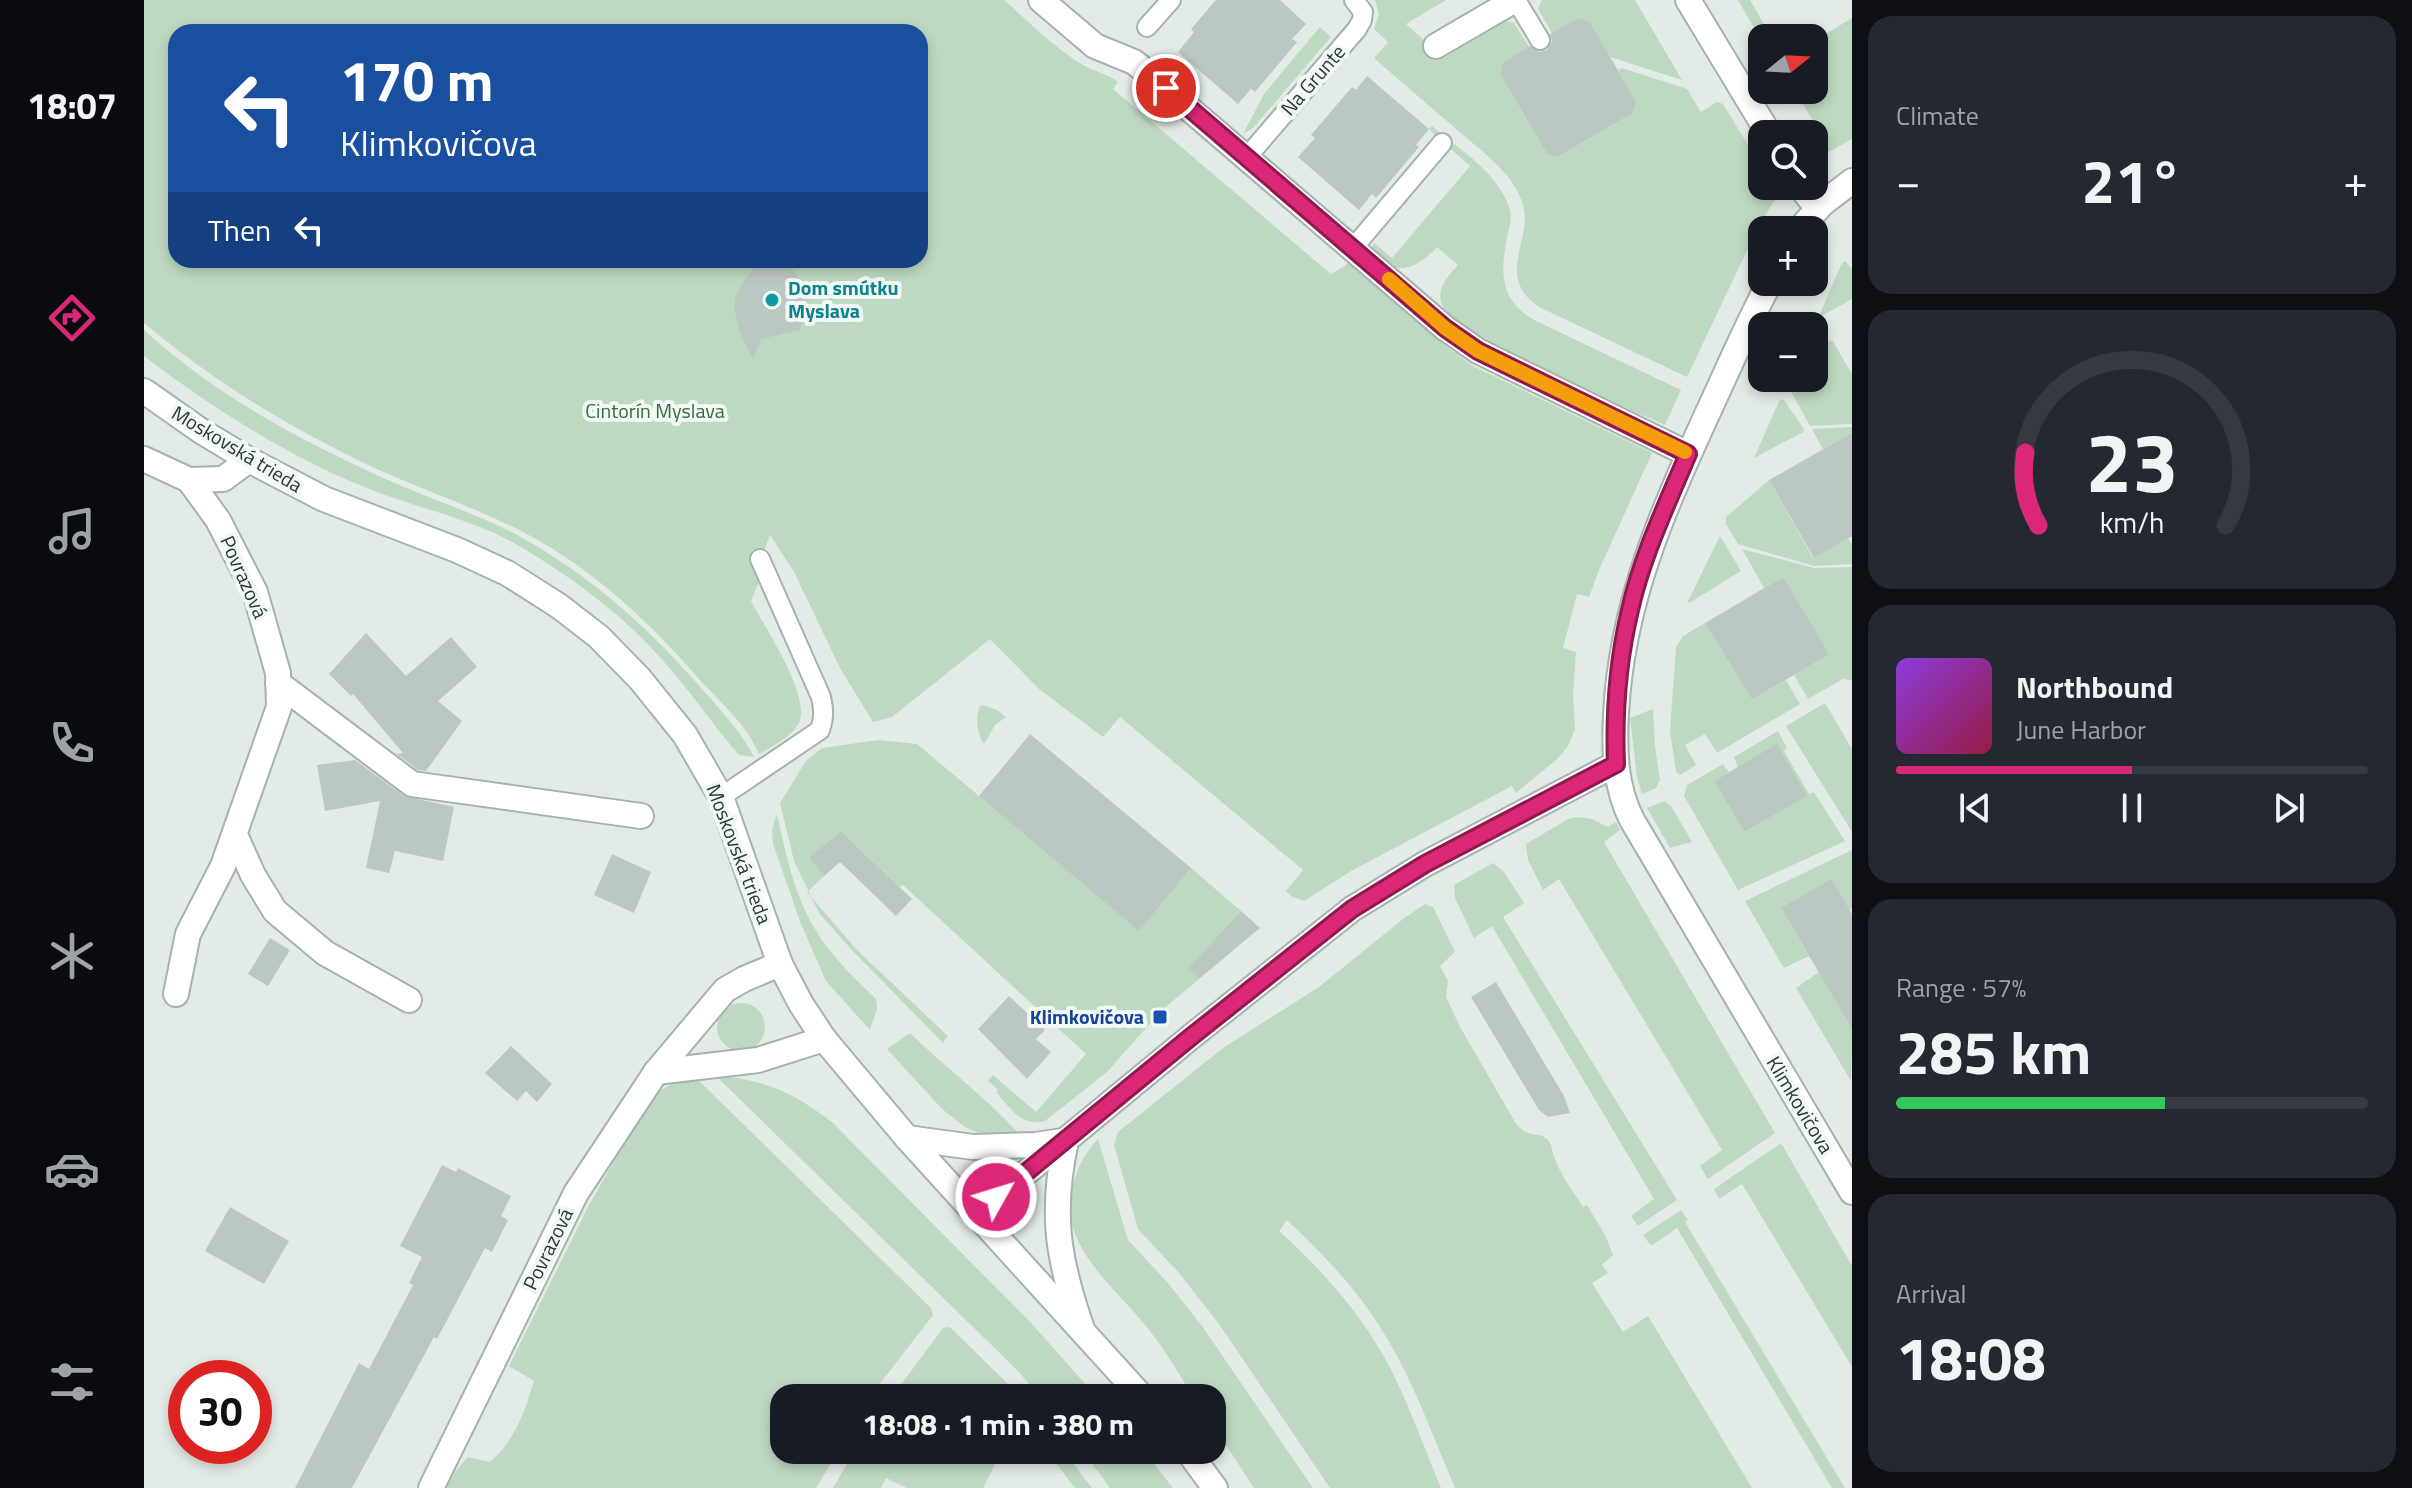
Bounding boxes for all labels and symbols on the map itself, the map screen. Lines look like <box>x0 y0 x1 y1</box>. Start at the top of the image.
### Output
north arrow <box>1748 24 1828 104</box>
street label: Na Grunte <box>1273 37 1352 122</box>
pin <box>1132 54 1200 122</box>
place label: Dom smútku Myslava <box>788 272 899 326</box>
marker: Dom smútku Myslava <box>763 291 781 309</box>
park label: Cintorín Myslava <box>585 395 725 426</box>
street label: Moskovská trieda <box>166 397 309 500</box>
street label: Povrazová <box>212 530 276 623</box>
street label: Moskovská trieda <box>698 779 780 928</box>
place label: Klimkovičova <box>1030 1001 1144 1032</box>
marker: Klimkovičova <box>1151 1008 1169 1026</box>
street label: Klimkovičova <box>1759 1050 1842 1160</box>
position arrow <box>954 1155 1038 1239</box>
street label: Povrazová <box>514 1203 581 1295</box>
speed limit sign: 30 <box>168 1360 272 1464</box>

